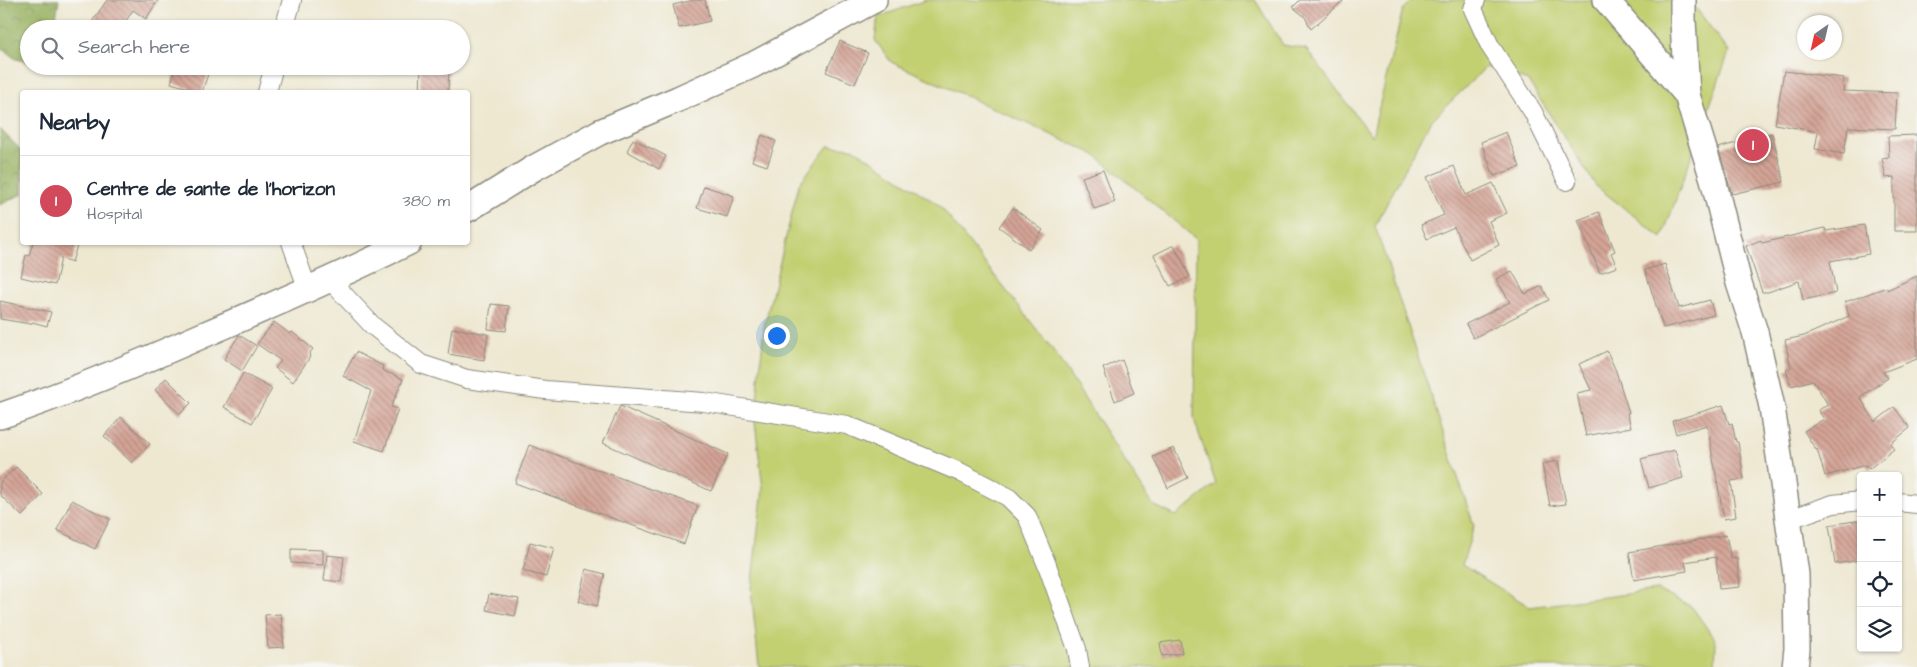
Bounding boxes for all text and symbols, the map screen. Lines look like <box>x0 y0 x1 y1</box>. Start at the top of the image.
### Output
north arrow <box>1797 15 1842 60</box>
search box <box>20 20 470 75</box>
icon: search <box>38 34 66 62</box>
text: Search here <box>78 34 190 61</box>
text: Nearby <box>40 108 110 137</box>
pin: 1 <box>1737 126 1769 164</box>
text: Centre de sante de l'horizon <box>87 176 335 203</box>
text: 1 <box>55 190 57 212</box>
text: 380 m <box>403 190 450 212</box>
text: Hospital <box>87 203 142 225</box>
your location <box>764 323 790 349</box>
map controls <box>1857 472 1902 652</box>
button: + <box>1857 472 1902 517</box>
button: − <box>1857 517 1902 562</box>
button: locate <box>1857 562 1902 607</box>
button: layers <box>1857 607 1902 652</box>

